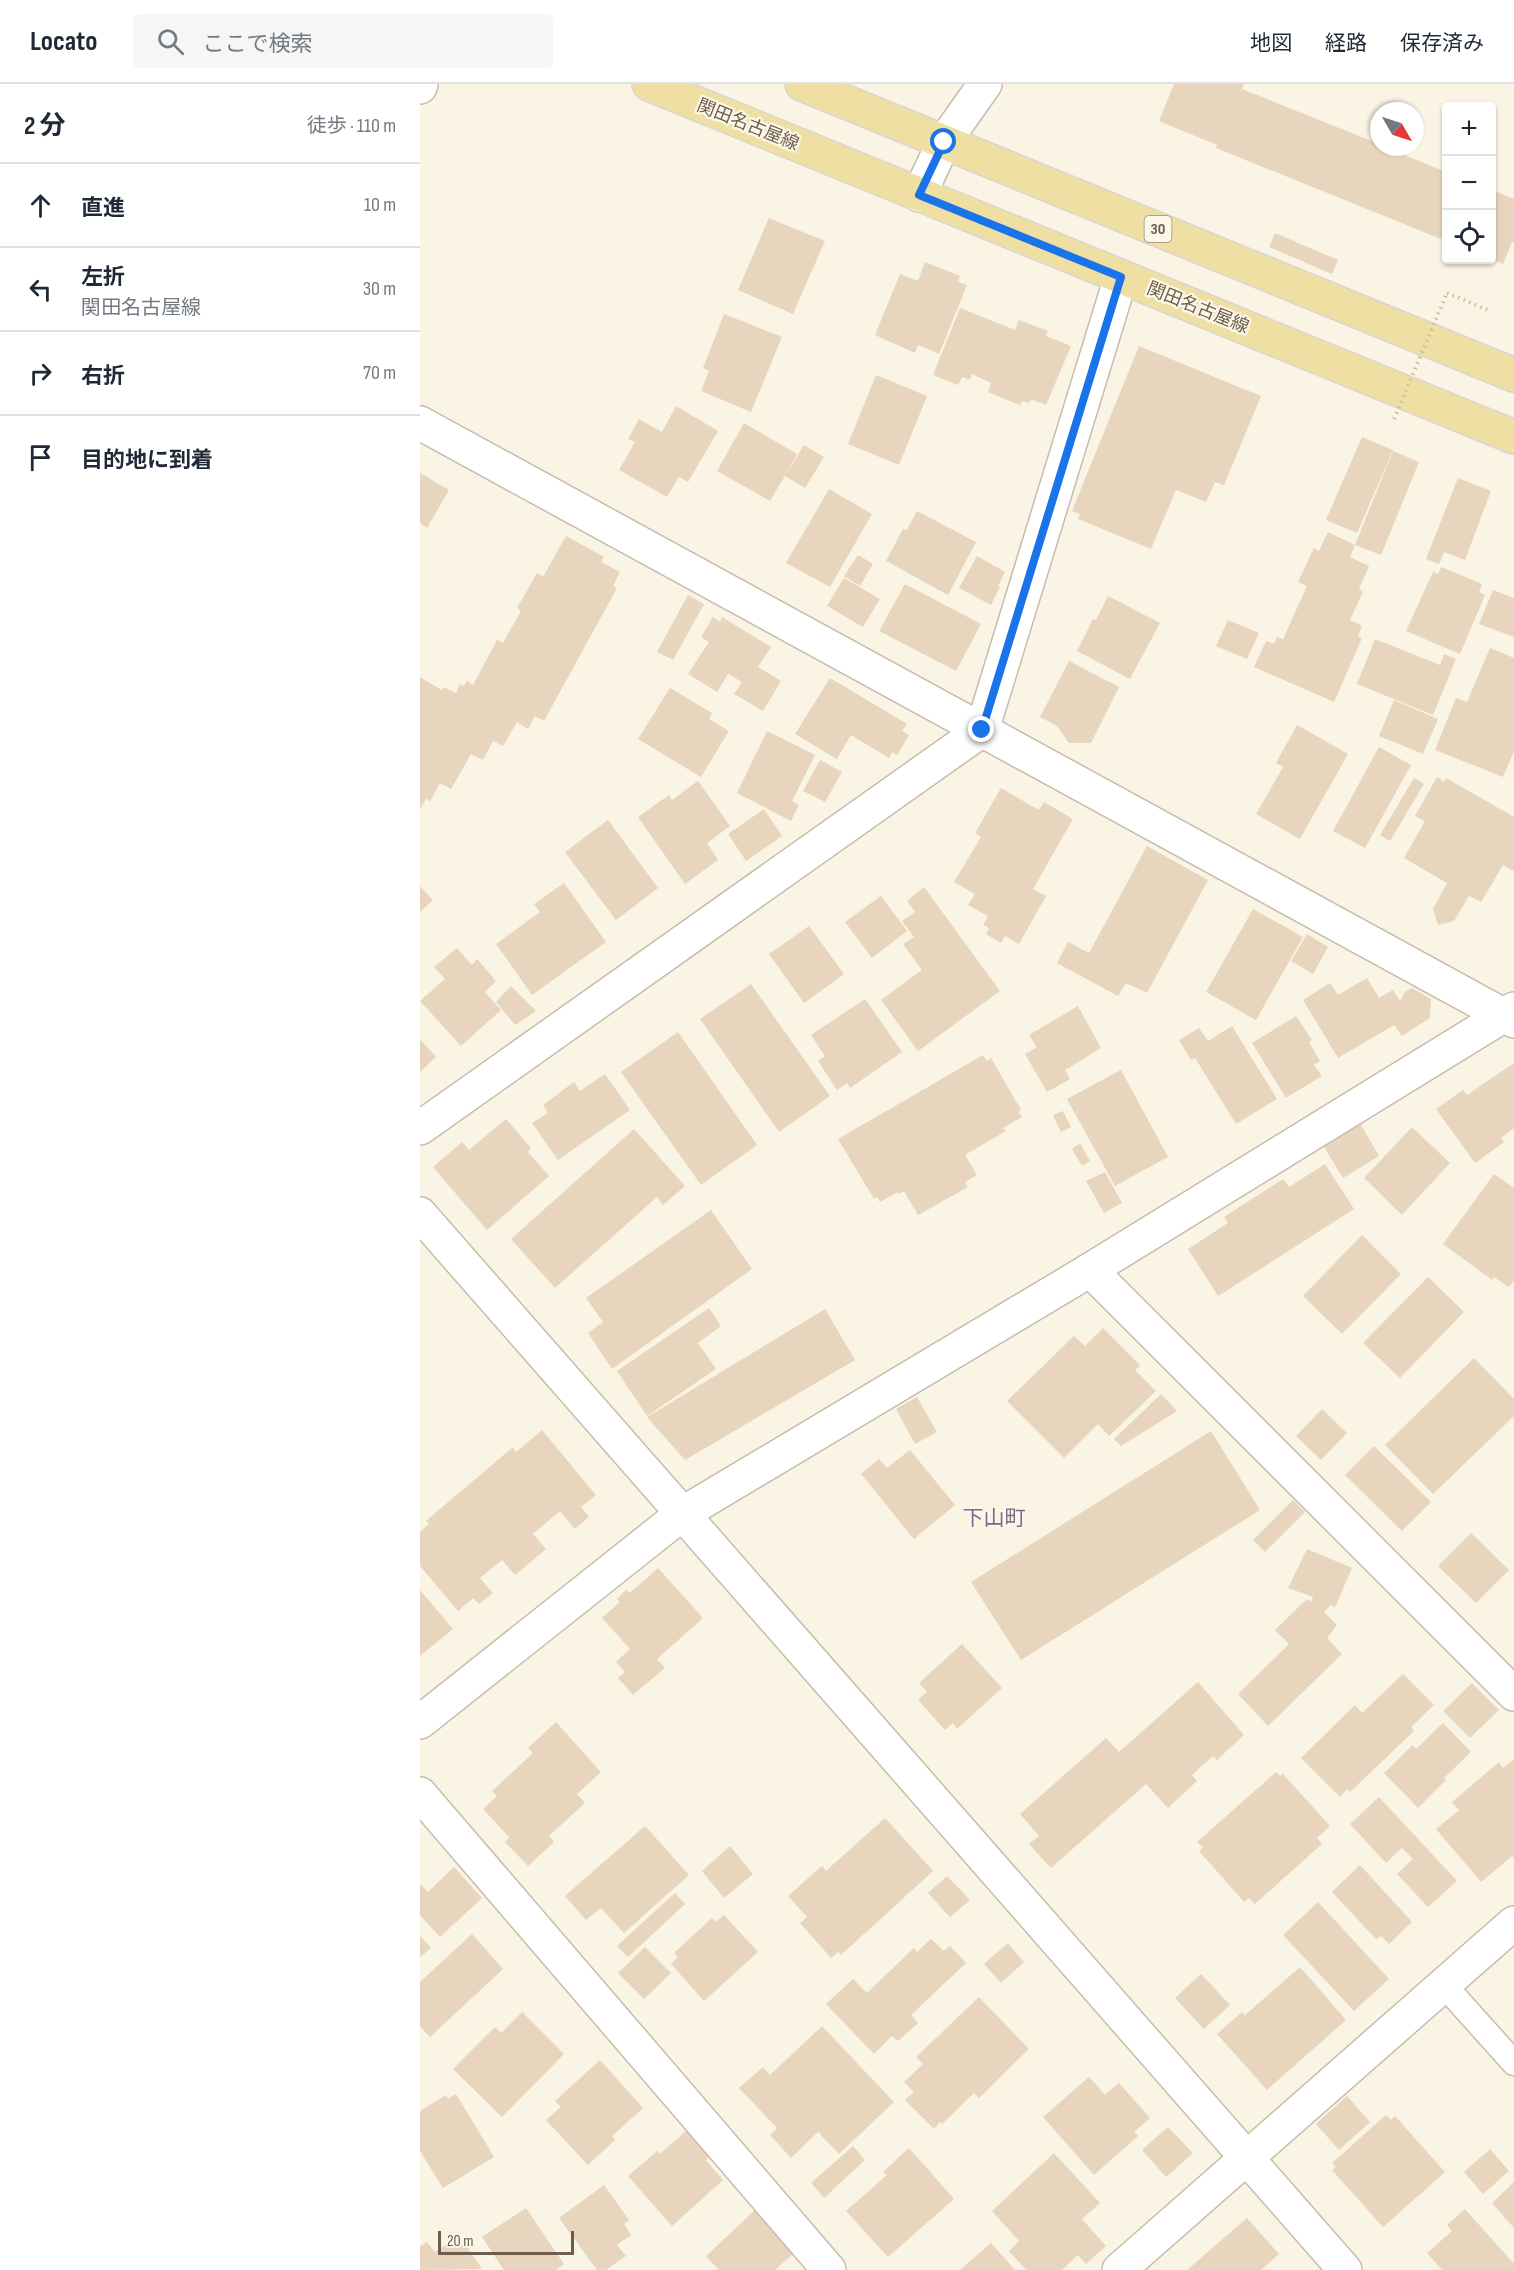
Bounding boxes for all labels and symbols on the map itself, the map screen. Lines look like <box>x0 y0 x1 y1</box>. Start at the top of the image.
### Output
street label: 関田名古屋線 <box>694 95 802 155</box>
north arrow <box>1370 102 1424 156</box>
route start <box>930 128 956 154</box>
road number: 30 <box>1144 216 1172 242</box>
street label: 関田名古屋線 <box>1144 278 1252 338</box>
route end <box>968 716 994 742</box>
district label: 下山町 <box>963 1506 1026 1531</box>
scale bar <box>438 2228 574 2256</box>

